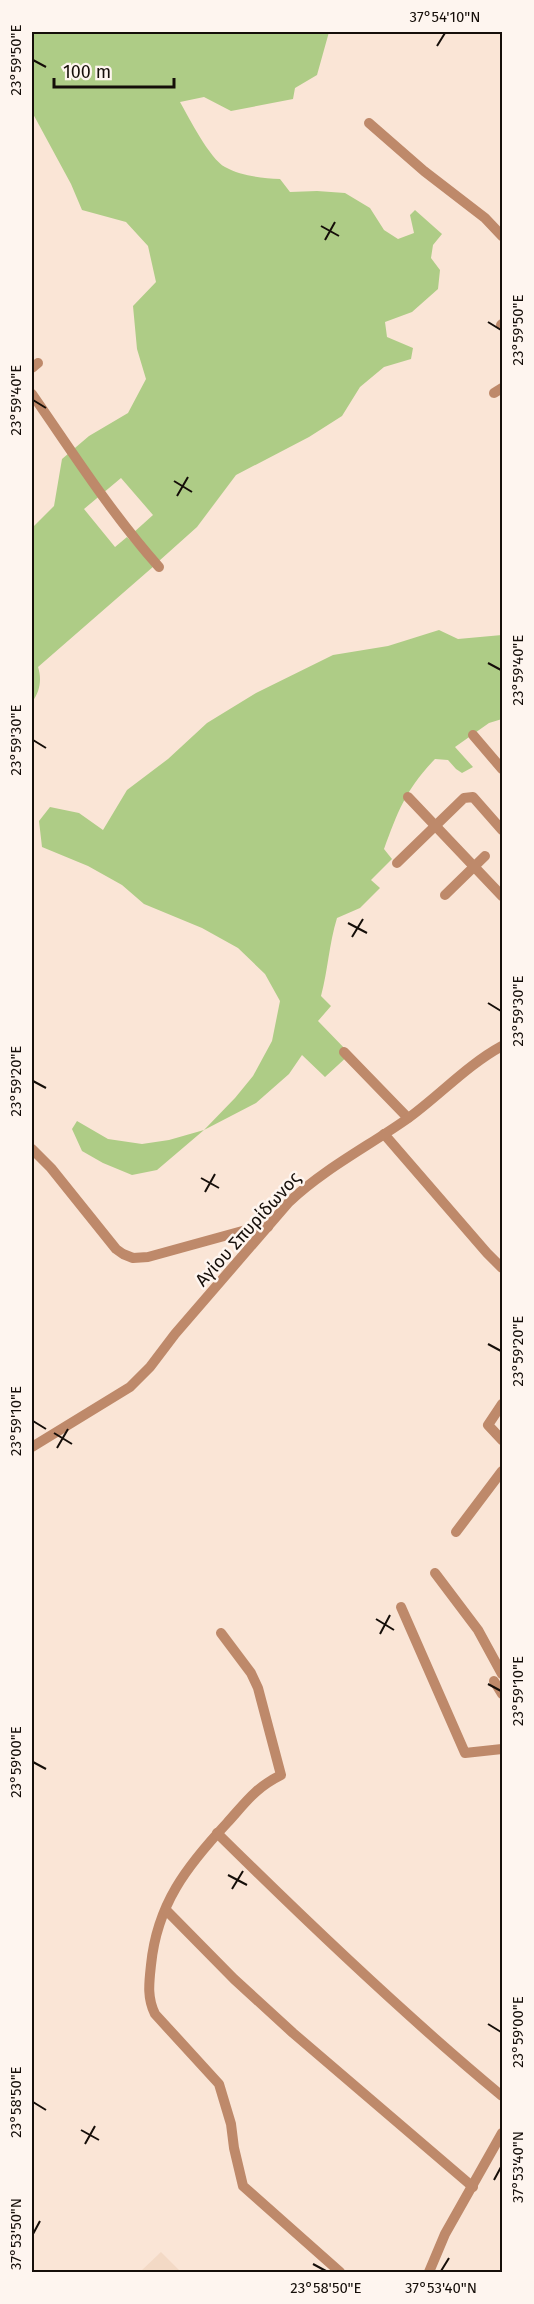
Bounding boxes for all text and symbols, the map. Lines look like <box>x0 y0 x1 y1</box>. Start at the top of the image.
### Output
text: 37°54'10"N <box>409 8 481 26</box>
text: 23°59'50"E <box>7 25 25 95</box>
scale bar <box>54 51 174 89</box>
text: 100 m <box>63 61 111 83</box>
text: 23°59'50"E <box>509 295 527 365</box>
text: 23°59'40"E <box>7 365 25 435</box>
text: 23°59'40"E <box>509 635 527 705</box>
text: 23°59'30"E <box>7 705 25 775</box>
text: 23°59'30"E <box>509 976 527 1046</box>
text: 23°59'20"E <box>7 1046 25 1116</box>
street label: Αγίου Σπυρίδωνος <box>191 1167 306 1291</box>
text: 23°59'20"E <box>509 1316 527 1386</box>
text: 23°59'10"E <box>7 1386 25 1456</box>
text: 23°59'10"E <box>509 1656 527 1726</box>
text: 23°59'00"E <box>7 1726 25 1798</box>
text: 23°59'00"E <box>509 1996 527 2068</box>
text: 23°58'50"E <box>7 2066 25 2138</box>
text: 37°53'40"N <box>509 2131 527 2203</box>
text: 37°53'50"N <box>7 2198 25 2270</box>
text: 23°58'50"E <box>290 2279 362 2297</box>
text: 37°53'40"N <box>405 2279 477 2297</box>

